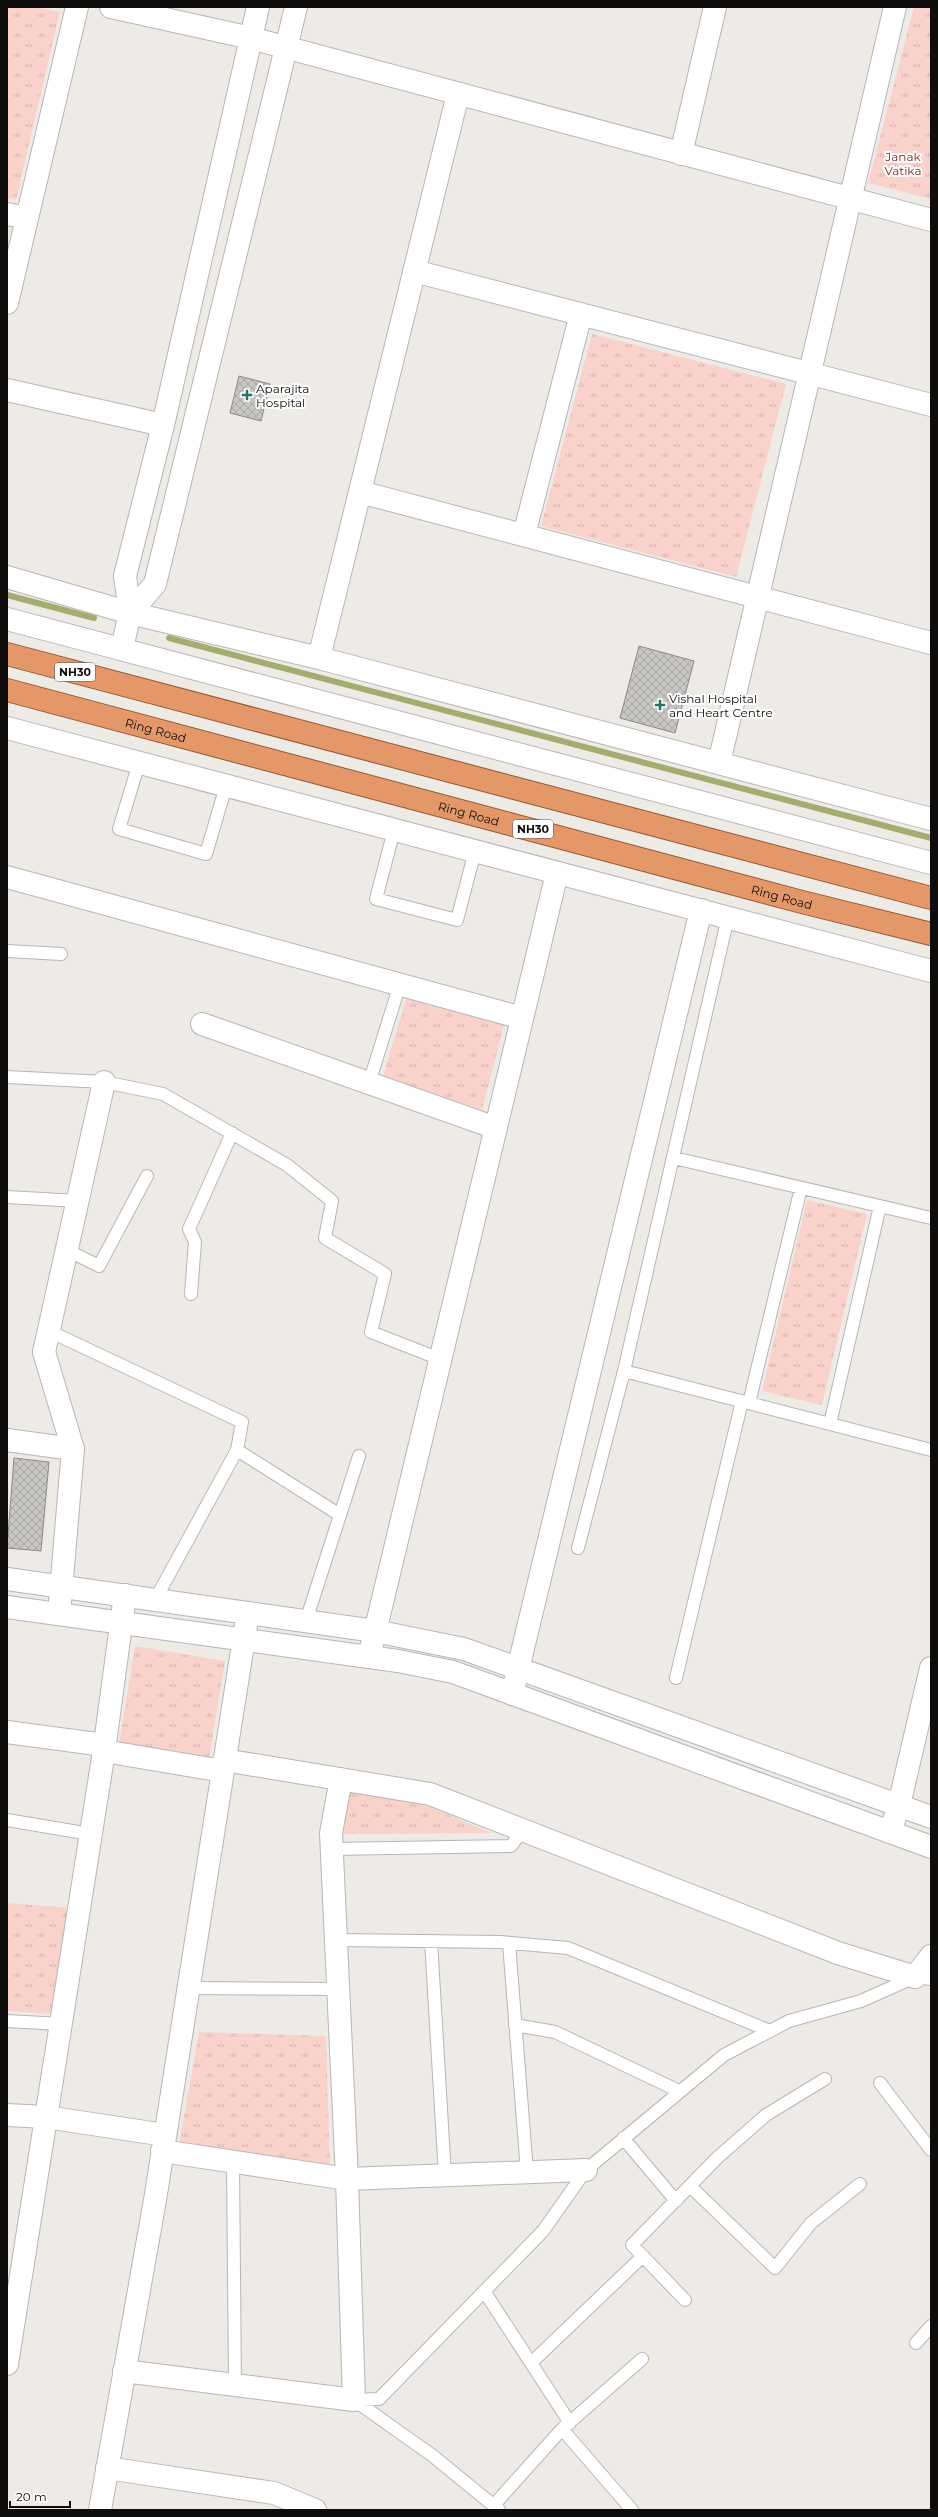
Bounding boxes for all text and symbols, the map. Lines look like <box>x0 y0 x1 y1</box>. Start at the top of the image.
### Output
park label: Janak Vatika <box>884 149 922 178</box>
place label: Aparajita Hospital <box>256 381 309 410</box>
marker: Aparajita Hospital <box>241 389 253 401</box>
road number: NH30 <box>55 663 95 681</box>
place label: Vishal Hospital and Heart Centre <box>669 691 773 720</box>
marker: Vishal Hospital and Heart Centre <box>654 699 666 711</box>
street label: Ring Road <box>124 714 188 745</box>
street label: Ring Road <box>437 798 501 829</box>
road number: NH30 <box>513 820 553 838</box>
street label: Ring Road <box>750 881 814 912</box>
scale bar <box>10 2483 70 2509</box>
text: 20 m <box>16 2489 47 2504</box>

